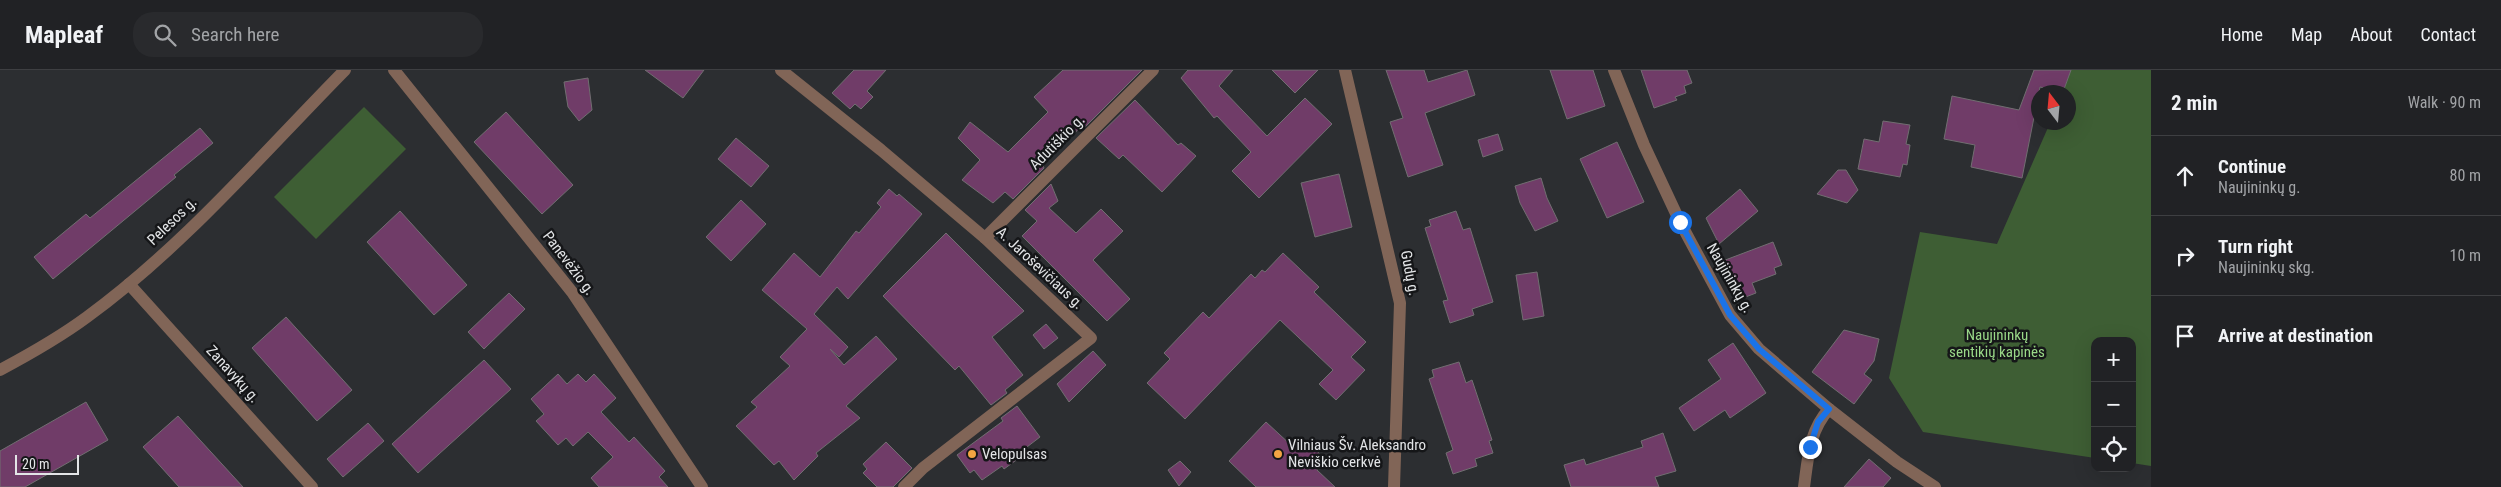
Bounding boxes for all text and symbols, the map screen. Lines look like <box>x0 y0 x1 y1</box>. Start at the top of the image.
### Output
search box <box>133 12 483 57</box>
text: Mapleaf <box>25 21 103 49</box>
icon: search <box>151 21 179 49</box>
text: Search here <box>191 23 279 46</box>
text: Home <box>2221 24 2263 45</box>
text: Map <box>2291 24 2322 45</box>
text: About <box>2350 24 2392 45</box>
text: Contact <box>2420 24 2476 45</box>
north arrow <box>2031 85 2076 130</box>
text: 2 min <box>2171 91 2218 115</box>
text: Walk · 90 m <box>2408 93 2481 112</box>
street label: Adutiškio g. <box>1026 111 1088 173</box>
text: Continue <box>2218 155 2286 178</box>
icon: ahead <box>2171 162 2199 190</box>
text: 80 m <box>2449 166 2481 185</box>
text: Naujininkų g. <box>2218 178 2300 197</box>
street label: Pelesos g. <box>144 193 200 249</box>
route start <box>1669 211 1692 234</box>
street label: A. Jaroševičiaus g. <box>993 223 1087 313</box>
street label: Panevėžio g. <box>539 228 599 298</box>
text: Turn right <box>2218 235 2293 258</box>
street label: Naujininkų g. <box>1703 240 1757 316</box>
icon: right <box>2171 242 2199 270</box>
text: 10 m <box>2449 246 2481 265</box>
street label: Gudų g. <box>1397 249 1423 297</box>
text: Naujininkų skg. <box>2218 258 2315 277</box>
icon: arrive <box>2171 322 2199 350</box>
text: Arrive at destination <box>2218 324 2373 347</box>
park label: Naujininkų sentikių kapinės <box>1949 326 2045 361</box>
map controls <box>2091 337 2136 472</box>
button: + <box>2091 337 2136 382</box>
street label: Zanavykų g. <box>203 342 263 406</box>
button: − <box>2091 382 2136 427</box>
button: locate <box>2091 427 2136 472</box>
place label: Vilniaus Šv. Aleksandro Neviškio cerkvė <box>1288 436 1426 471</box>
route end <box>1799 436 1822 459</box>
place label: Velopulsas <box>982 445 1047 463</box>
marker: Velopulsas <box>966 448 978 460</box>
marker: Vilniaus Šv. Aleksandro Neviškio cerkvė <box>1272 448 1284 460</box>
scale bar <box>15 452 79 475</box>
text: 20 m <box>22 456 50 472</box>

